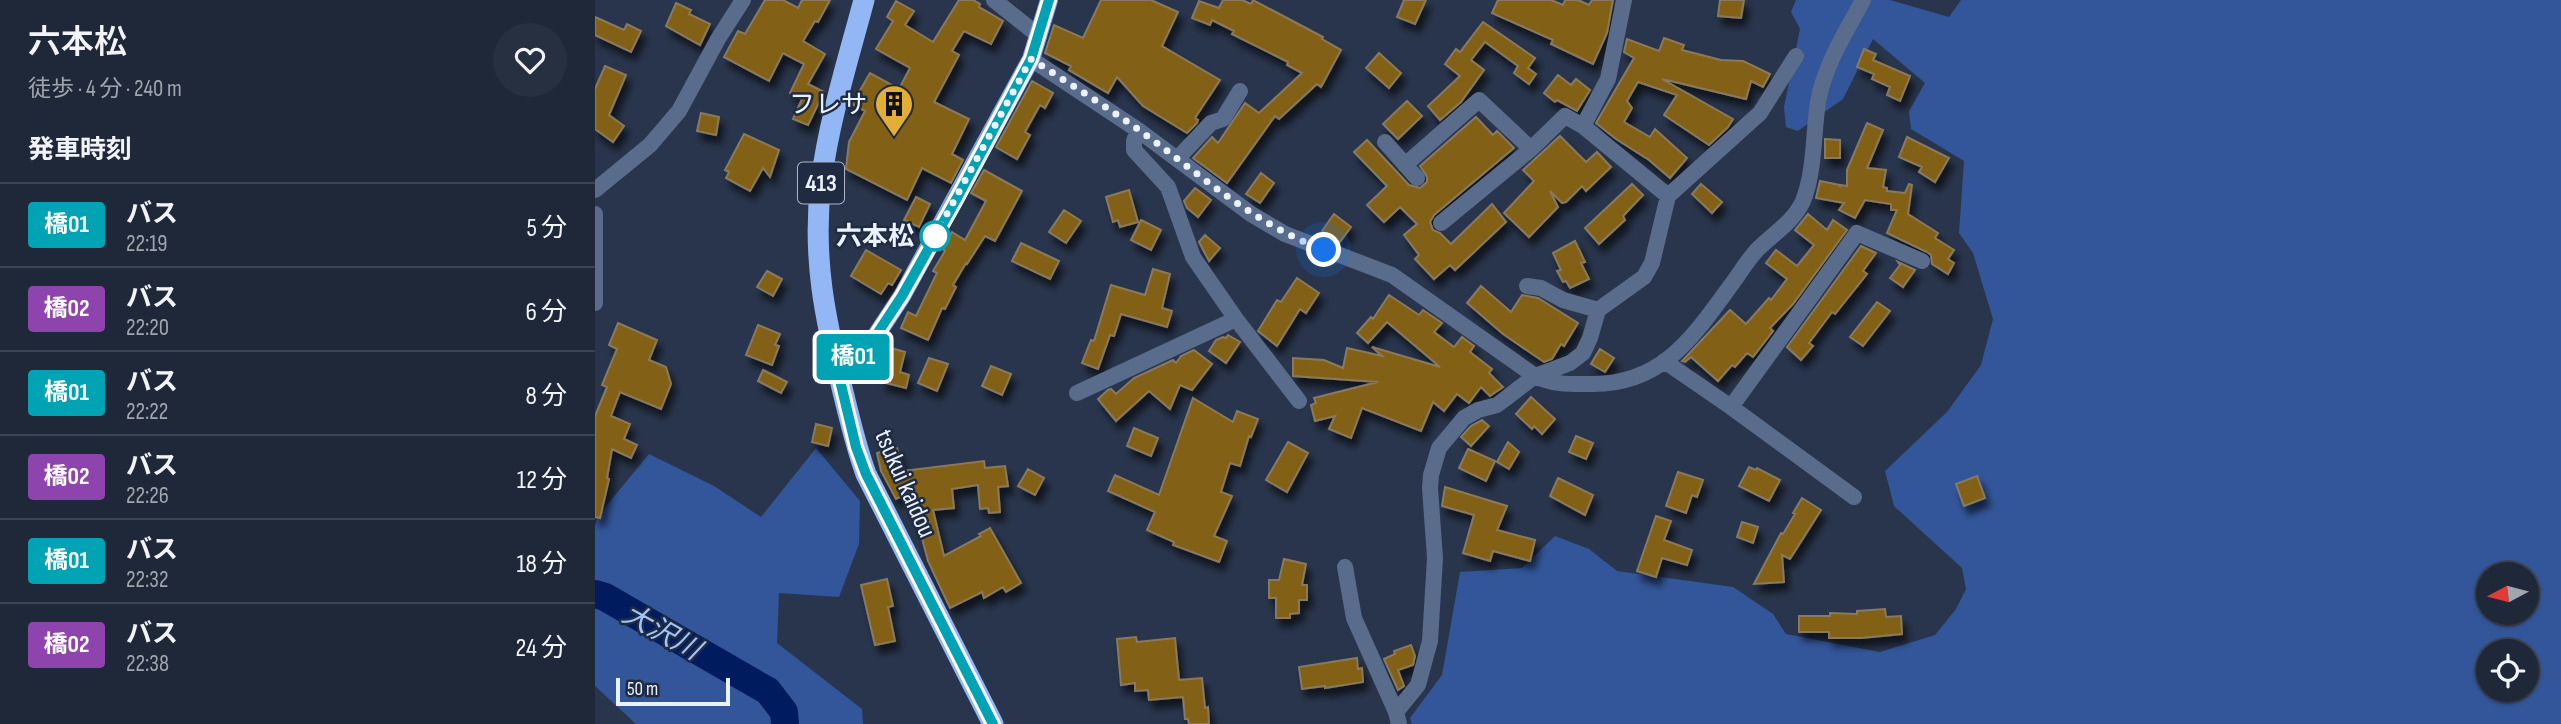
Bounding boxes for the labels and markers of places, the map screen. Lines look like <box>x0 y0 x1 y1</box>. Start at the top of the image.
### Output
building icon: フレサ <box>873 83 915 138</box>
place label: フレサ <box>789 90 867 121</box>
marker: 六本松 <box>920 221 950 251</box>
place label: 六本松 <box>836 222 914 253</box>

